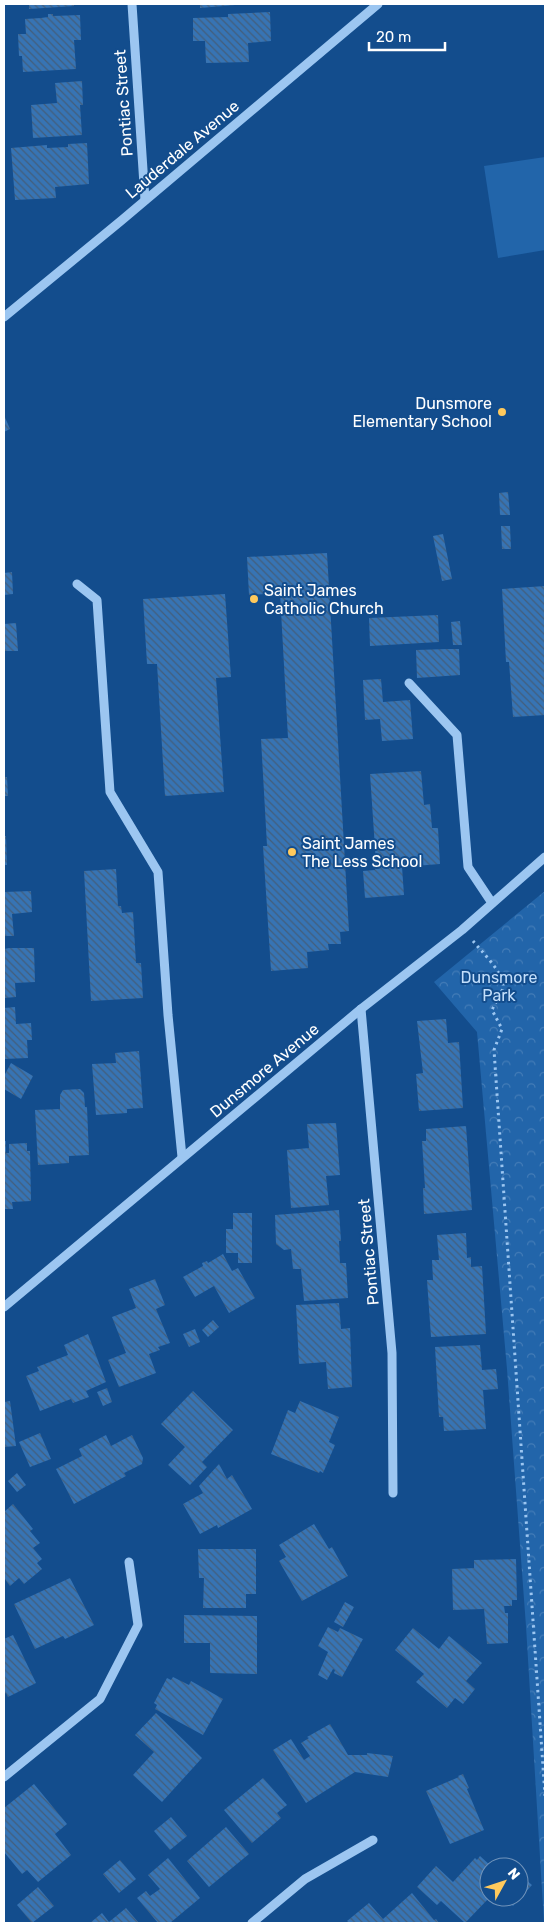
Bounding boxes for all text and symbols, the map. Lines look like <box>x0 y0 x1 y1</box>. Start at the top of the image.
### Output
scale bar <box>369 20 445 52</box>
text: 20 m <box>376 28 411 46</box>
street label: Pontiac Street <box>110 49 137 157</box>
street label: Lauderdale Avenue <box>122 96 243 202</box>
place label: Dunsmore Elementary School <box>352 394 492 431</box>
marker: Dunsmore Elementary School <box>496 406 508 418</box>
place label: Saint James Catholic Church <box>264 581 384 618</box>
marker: Saint James Catholic Church <box>248 593 260 605</box>
place label: Saint James The Less School <box>302 834 422 871</box>
marker: Saint James The Less School <box>286 846 298 858</box>
park label: Dunsmore Park <box>461 968 537 1005</box>
street label: Dunsmore Avenue <box>206 1019 323 1121</box>
street label: Pontiac Street <box>354 1198 383 1306</box>
north arrow <box>479 1857 529 1907</box>
text: N <box>504 1865 523 1883</box>

